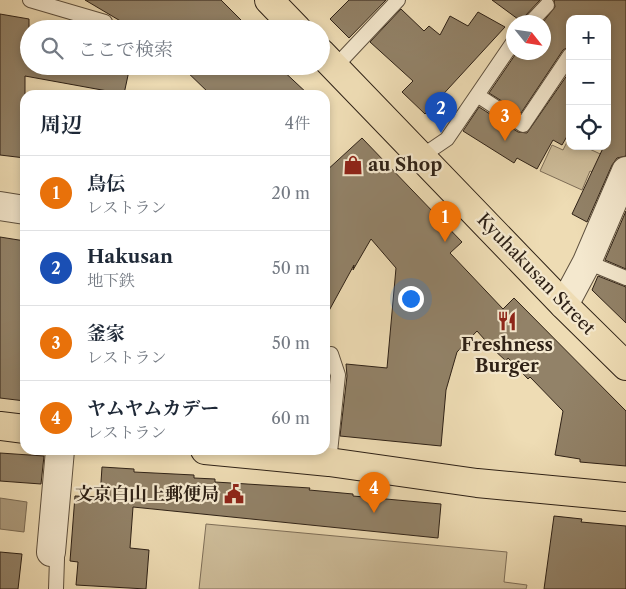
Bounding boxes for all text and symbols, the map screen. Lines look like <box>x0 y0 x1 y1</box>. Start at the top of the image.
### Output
north arrow <box>506 15 551 60</box>
map controls <box>566 15 611 150</box>
button: + <box>566 15 611 60</box>
search box <box>20 20 330 75</box>
icon: search <box>38 34 66 62</box>
text: ここで検索 <box>78 38 173 61</box>
button: − <box>566 60 611 105</box>
pin: 2 <box>425 92 457 133</box>
pin: 3 <box>489 100 521 141</box>
button: locate <box>566 105 611 150</box>
text: 周辺 <box>40 112 82 137</box>
text: 4件 <box>285 113 310 133</box>
shop icon: au Shop <box>342 154 364 176</box>
place label: au Shop <box>368 154 442 176</box>
text: 鳥伝 <box>87 172 125 195</box>
text: 1 <box>52 183 60 203</box>
text: 20 m <box>271 183 310 203</box>
text: レストラン <box>87 197 167 217</box>
pin: 1 <box>429 201 461 242</box>
street label: Kyuhakusan Street <box>472 209 600 340</box>
text: Hakusan <box>87 245 173 268</box>
text: 2 <box>51 258 61 278</box>
text: 50 m <box>272 258 310 278</box>
text: 地下鉄 <box>87 270 135 290</box>
your location <box>398 286 424 312</box>
restaurant icon: Freshness Burger <box>496 310 518 332</box>
text: 釜家 <box>87 322 125 345</box>
text: 3 <box>51 333 61 353</box>
text: 50 m <box>272 333 310 353</box>
place label: Freshness Burger <box>461 334 553 377</box>
text: レストラン <box>87 347 167 367</box>
text: ヤムヤムカデー <box>87 397 219 420</box>
text: 4 <box>51 408 61 428</box>
text: 60 m <box>271 408 310 428</box>
text: レストラン <box>87 422 167 442</box>
pin: 4 <box>358 472 390 513</box>
place label: 文京白山上郵便局 <box>75 483 219 505</box>
public building icon: 文京白山上郵便局 <box>223 483 245 505</box>

